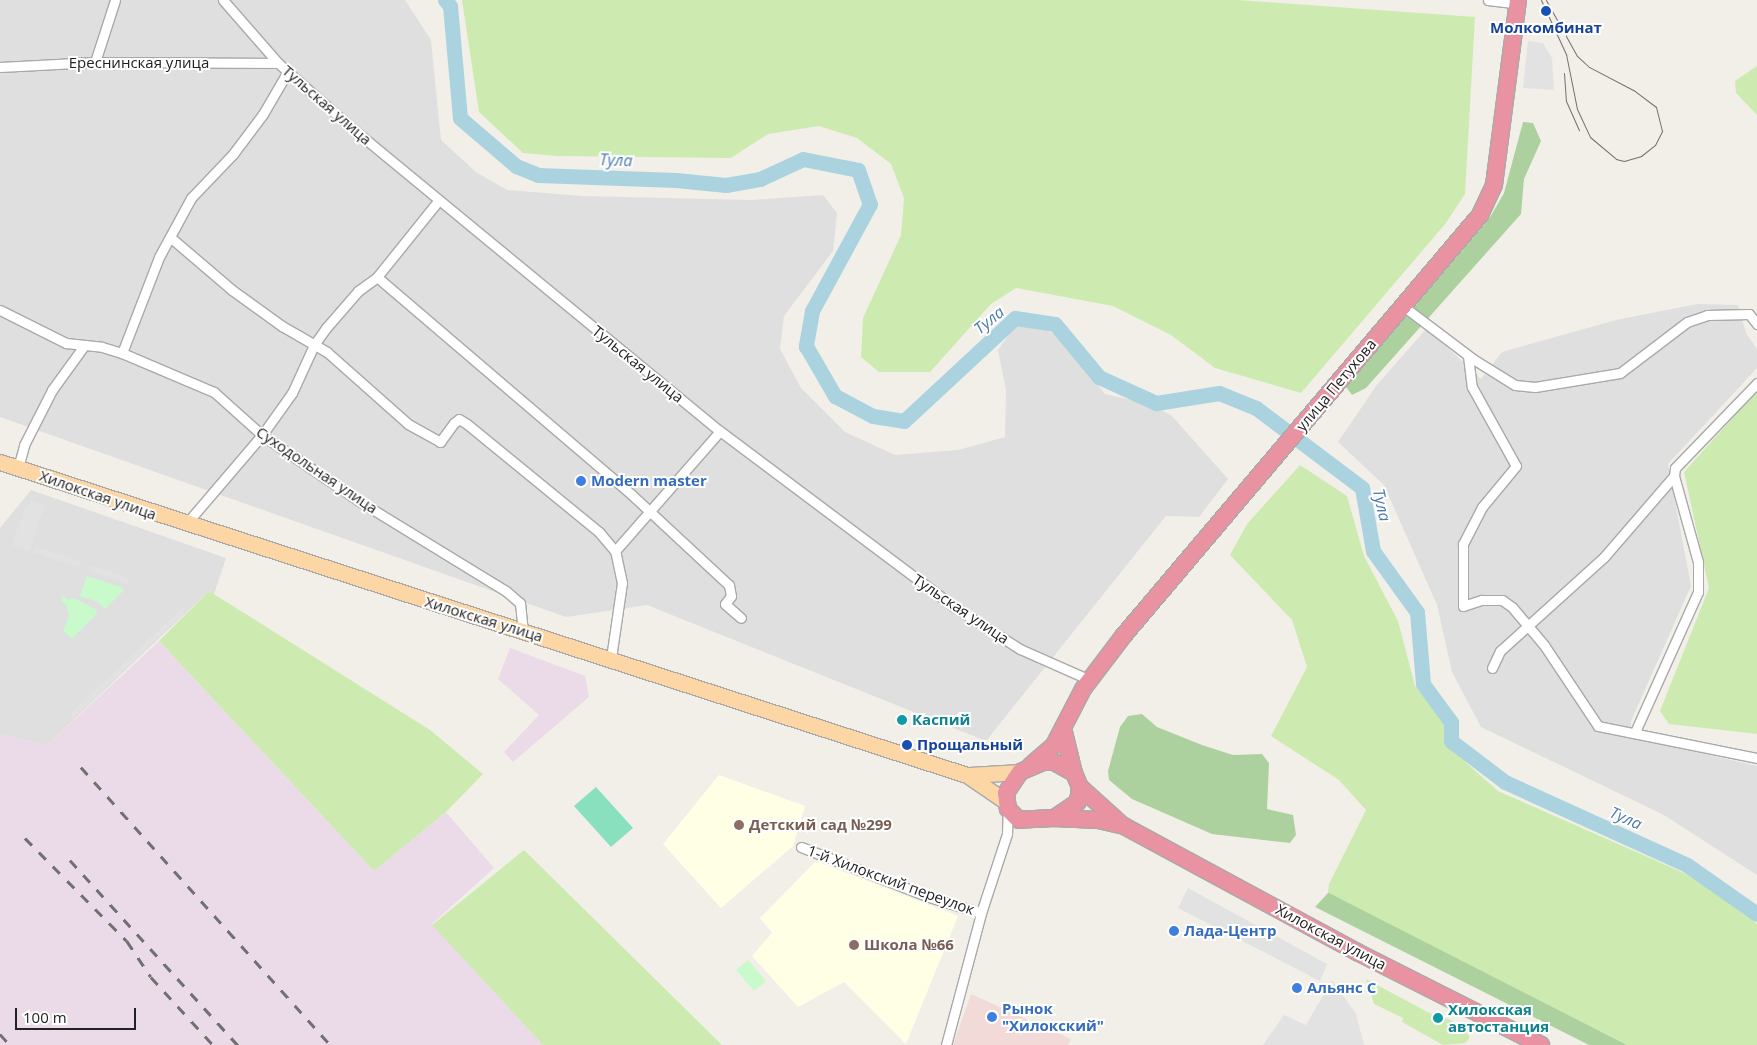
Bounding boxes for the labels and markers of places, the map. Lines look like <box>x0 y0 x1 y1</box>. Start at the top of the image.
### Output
marker: Молкомбинат <box>1540 5 1552 17</box>
place label: Молкомбинат <box>1490 19 1602 37</box>
place label: Modern master <box>591 472 707 490</box>
marker: Modern master <box>575 475 587 487</box>
place label: Каспий <box>912 711 970 729</box>
marker: Каспий <box>896 714 908 726</box>
place label: Прощальный <box>917 736 1023 754</box>
marker: Прощальный <box>901 739 913 751</box>
place label: Детский сад №299 <box>749 816 892 834</box>
marker: Детский сад №299 <box>733 819 745 831</box>
place label: Лада-Центр <box>1184 922 1276 940</box>
marker: Лада-Центр <box>1168 925 1180 937</box>
place label: Школа №66 <box>864 936 954 954</box>
marker: Школа №66 <box>848 939 860 951</box>
place label: Альянс С <box>1307 979 1376 997</box>
marker: Альянс С <box>1291 982 1303 994</box>
place label: Рынок "Хилокский" <box>1002 999 1104 1034</box>
place label: Хилокская автостанция <box>1448 1000 1549 1035</box>
marker: Рынок "Хилокский" <box>986 1011 998 1023</box>
marker: Хилокская автостанция <box>1432 1012 1444 1024</box>

